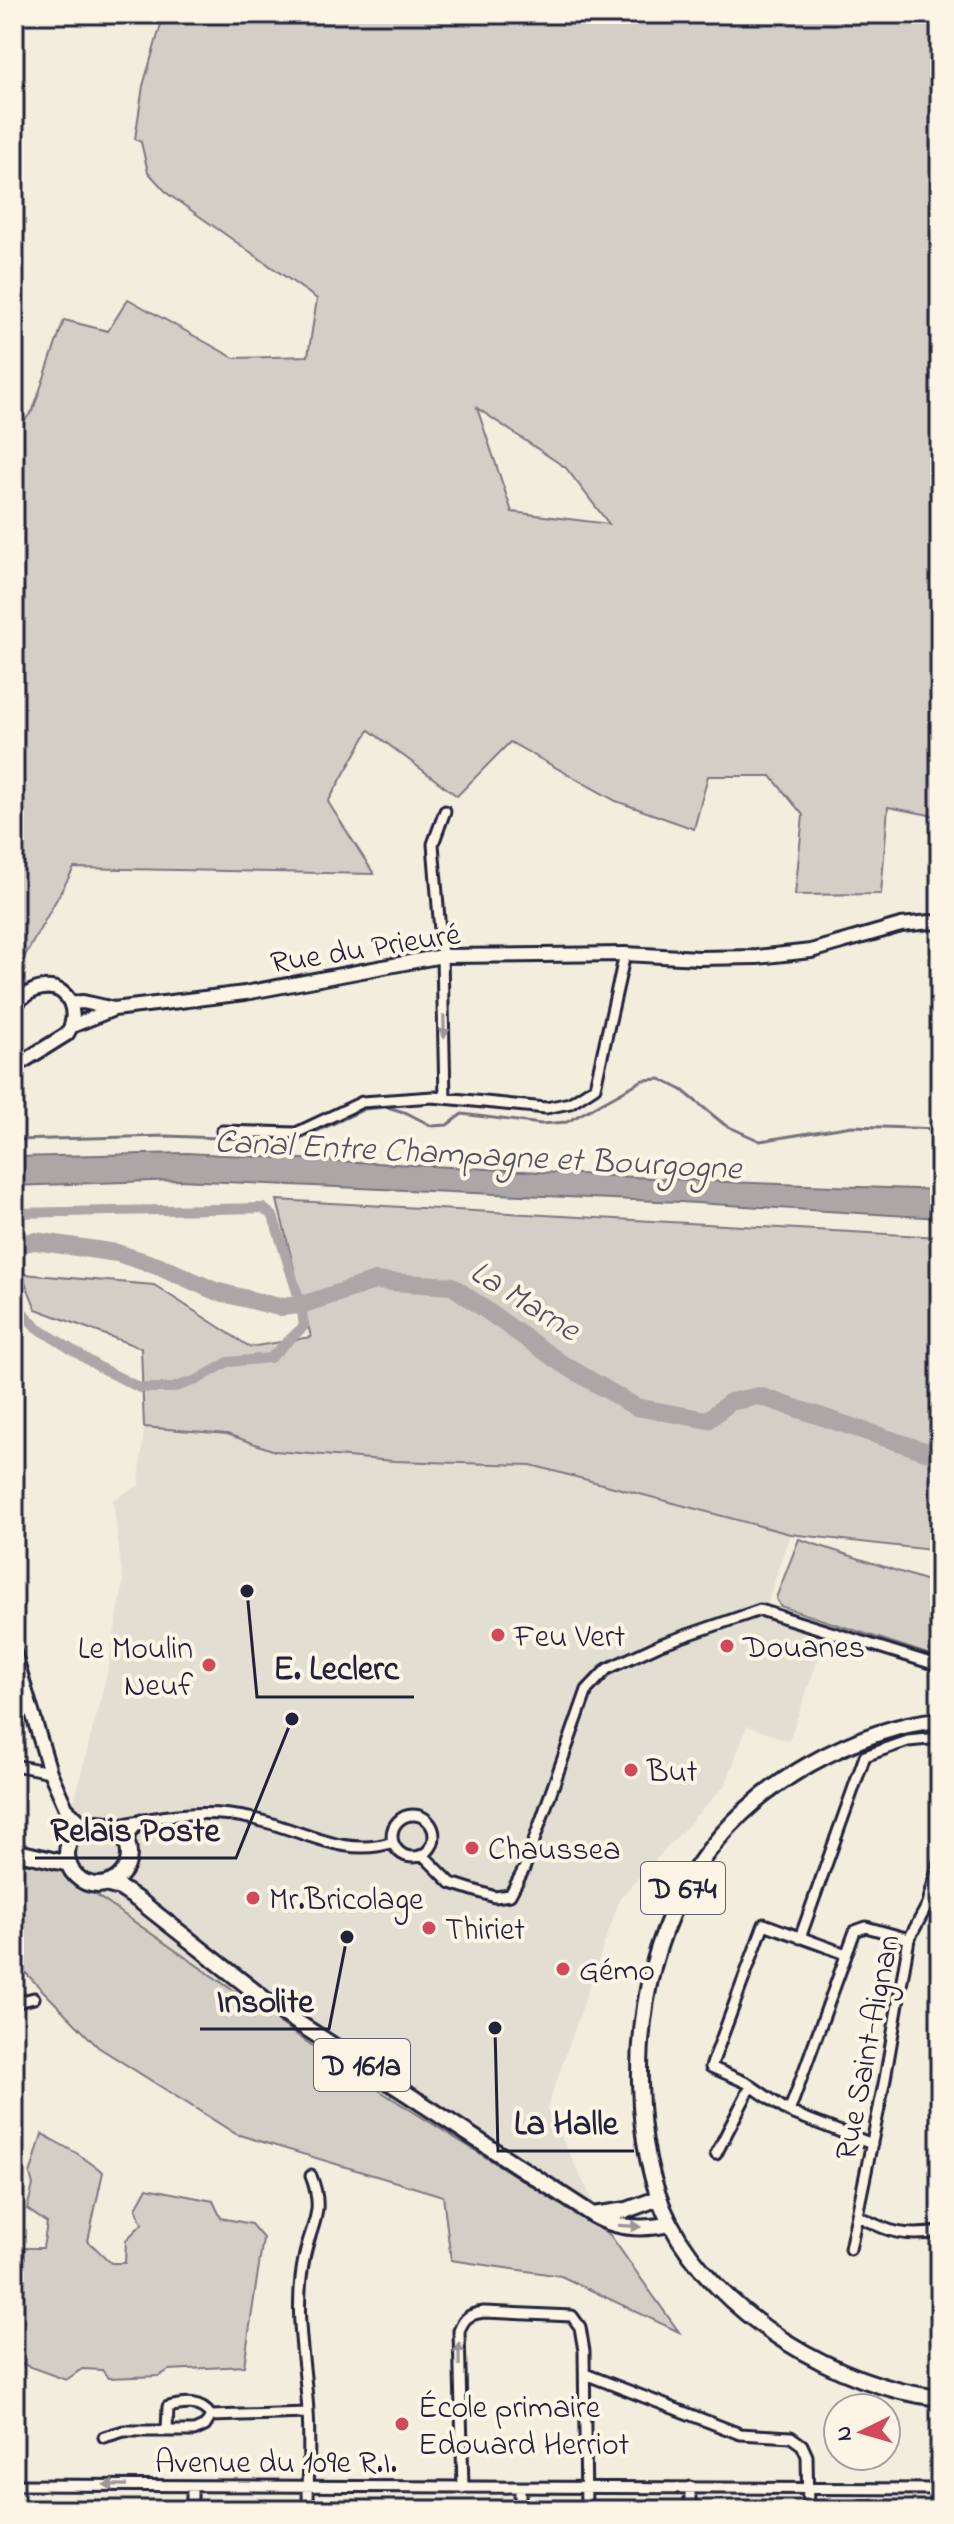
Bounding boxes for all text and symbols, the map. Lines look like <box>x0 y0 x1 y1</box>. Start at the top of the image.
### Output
street label: Rue du Prieuré <box>267 912 464 989</box>
one-way arrow <box>437 1015 450 1040</box>
water label: Canal Entre Champagne et Bourgogne <box>213 1118 744 1196</box>
water label: La Marne <box>459 1249 590 1357</box>
place label: Feu Vert <box>513 1615 626 1662</box>
marker: Feu Vert <box>489 1626 507 1644</box>
place label: Douanes <box>742 1626 865 1673</box>
place label: Le Moulin Neuf <box>78 1627 193 1711</box>
marker: Douanes <box>718 1637 736 1655</box>
callout: E. Leclerc <box>257 1639 414 1697</box>
text: E. Leclerc <box>273 1646 400 1696</box>
marker: Le Moulin Neuf <box>200 1656 218 1674</box>
place label: But <box>646 1750 698 1797</box>
marker: But <box>622 1761 640 1779</box>
callout: Relais Poste <box>35 1800 236 1858</box>
text: Relais Poste <box>50 1808 220 1858</box>
place label: Chaussea <box>488 1828 620 1875</box>
marker: Chaussea <box>463 1839 481 1857</box>
road number: D 674 <box>641 1862 725 1914</box>
place label: Mr.Bricolage <box>269 1878 424 1925</box>
marker: Mr.Bricolage <box>244 1889 262 1907</box>
place label: Thiriet <box>445 1908 525 1955</box>
marker: Thiriet <box>420 1919 438 1937</box>
street label: Rue Saint-Aignan <box>825 1931 914 2165</box>
place label: Gémo <box>579 1949 655 1996</box>
marker: Gémo <box>554 1960 572 1978</box>
callout: Insolite <box>200 1971 329 2029</box>
text: Insolite <box>216 1979 314 2029</box>
road number: D 161a <box>314 2039 410 2091</box>
callout: La Halle <box>498 2093 634 2151</box>
text: La Halle <box>514 2101 619 2151</box>
one-way arrow <box>618 2220 644 2233</box>
one-way arrow <box>453 2341 466 2366</box>
place label: École primaire Edouard Herriot <box>418 2386 630 2470</box>
north arrow <box>822 2392 902 2472</box>
marker: École primaire Edouard Herriot <box>393 2415 411 2433</box>
text: N <box>828 2425 862 2442</box>
street label: Avenue du 109e R.I. <box>155 2441 397 2488</box>
one-way arrow <box>102 2479 127 2491</box>

